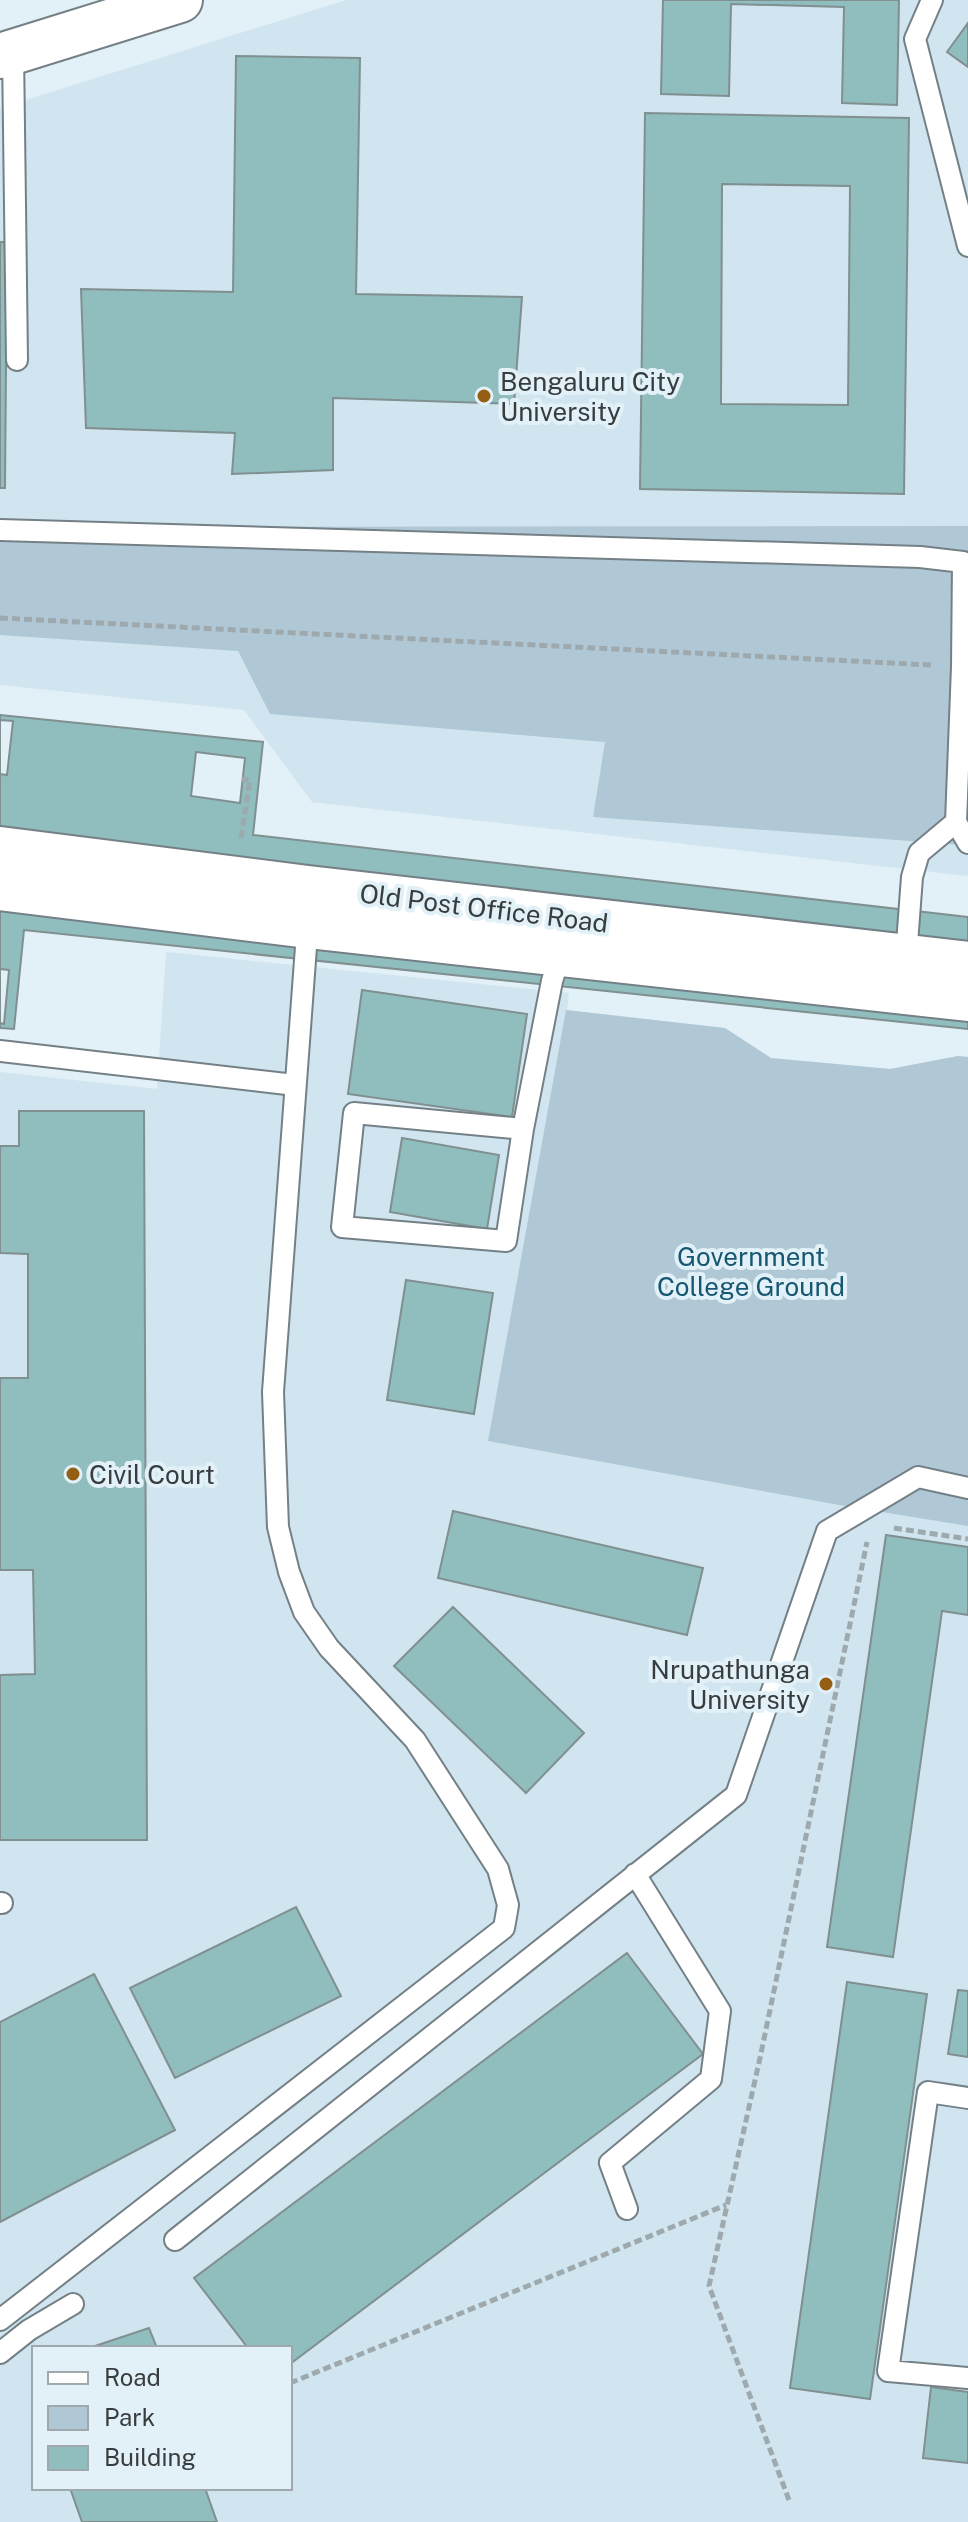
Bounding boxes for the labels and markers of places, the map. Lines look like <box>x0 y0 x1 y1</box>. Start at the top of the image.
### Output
place label: Bengaluru City University <box>500 366 680 427</box>
marker: Bengaluru City University <box>475 387 493 405</box>
place label: Civil Court <box>89 1459 215 1490</box>
marker: Civil Court <box>64 1465 82 1483</box>
place label: Nrupathunga University <box>650 1654 810 1715</box>
marker: Nrupathunga University <box>817 1675 835 1693</box>

